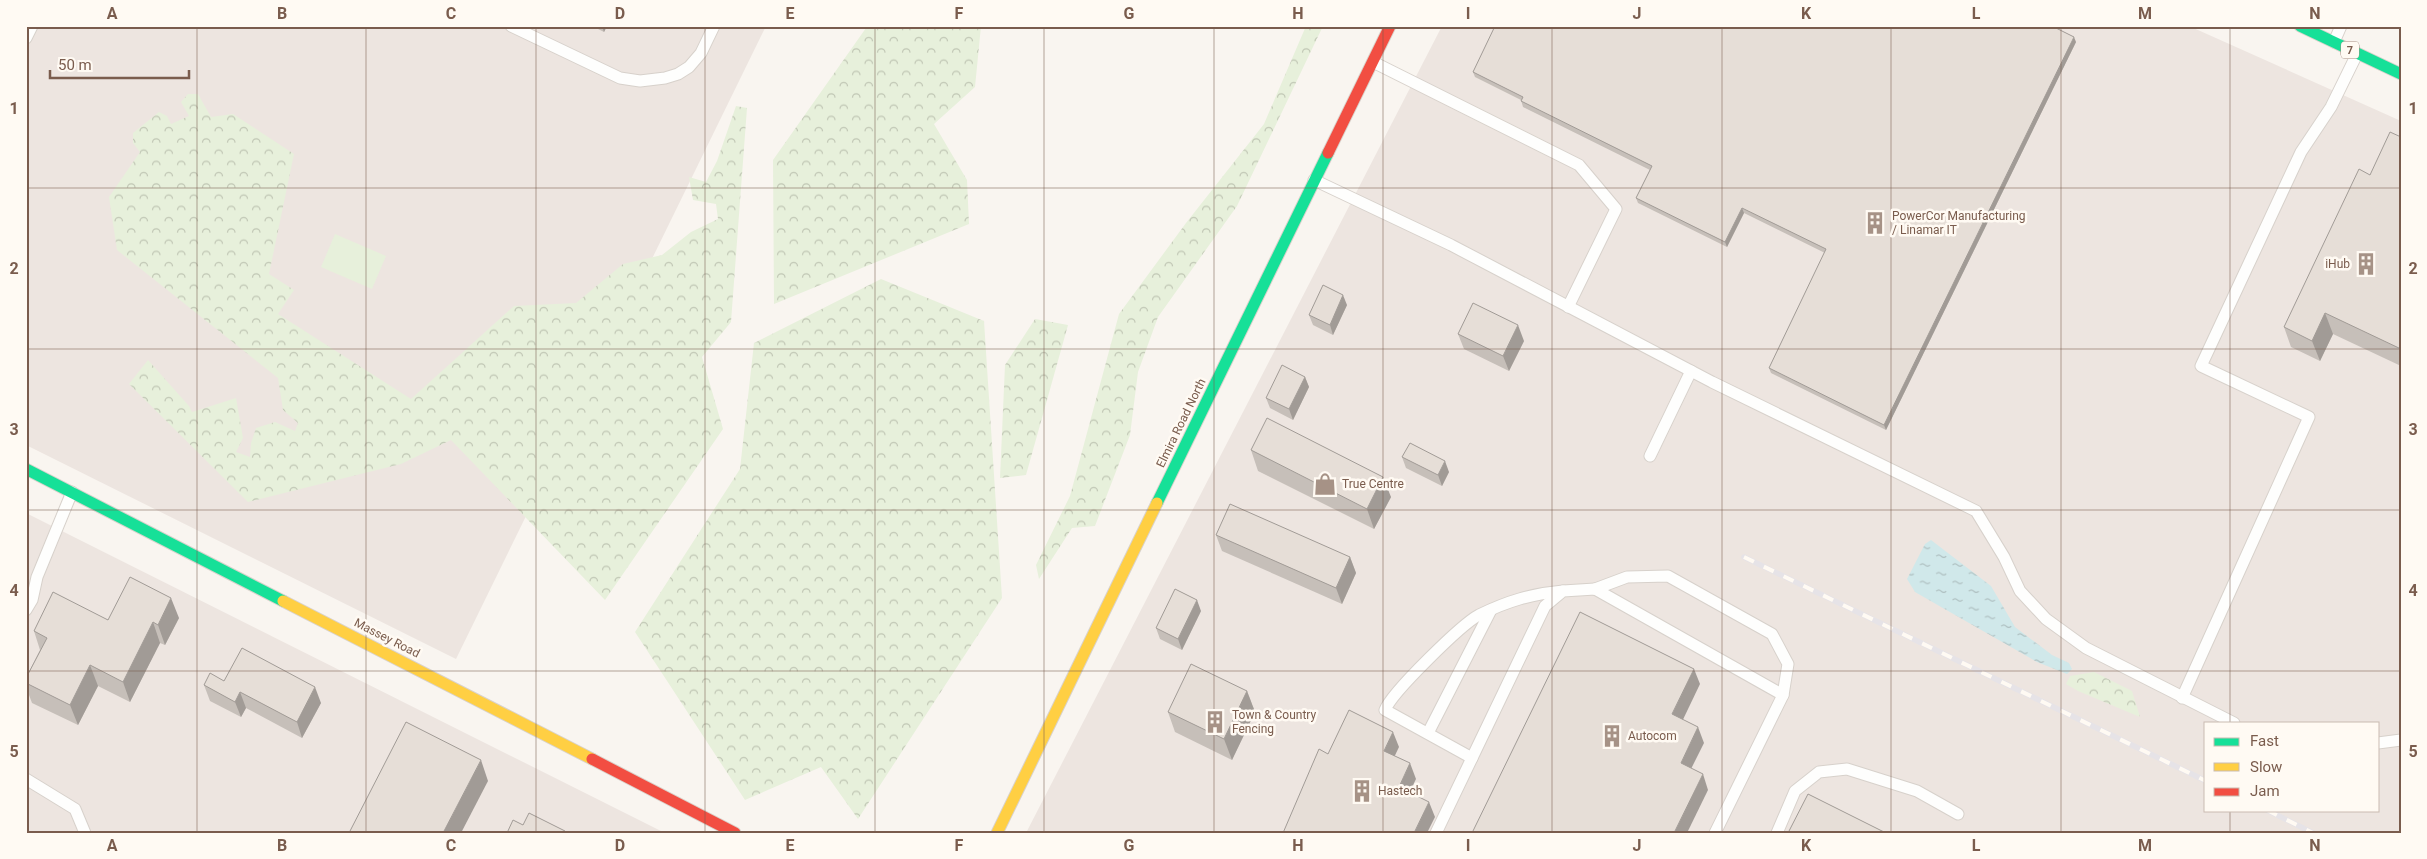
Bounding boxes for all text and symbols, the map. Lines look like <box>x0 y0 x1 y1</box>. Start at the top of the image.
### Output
text: A <box>107 4 118 23</box>
text: B <box>277 4 287 23</box>
text: C <box>446 4 456 23</box>
text: D <box>615 4 625 23</box>
text: E <box>786 4 795 23</box>
text: F <box>955 4 964 23</box>
text: G <box>1124 4 1135 23</box>
text: H <box>1292 4 1304 23</box>
text: I <box>1466 4 1470 23</box>
text: J <box>1633 4 1641 23</box>
text: K <box>1801 4 1812 23</box>
text: L <box>1972 4 1981 23</box>
text: M <box>2138 4 2152 23</box>
text: N <box>2309 4 2321 23</box>
road number: 7 <box>2341 42 2359 58</box>
scale bar <box>50 48 189 80</box>
text: 50 m <box>58 56 92 74</box>
text: 1 <box>9 99 19 118</box>
text: 1 <box>2408 99 2418 118</box>
place label: PowerCor Manufacturing / Linamar IT <box>1892 209 2026 237</box>
building icon: PowerCor Manufacturing / Linamar IT <box>1862 210 1888 236</box>
building icon: iHub <box>2353 251 2379 277</box>
place label: iHub <box>2325 257 2350 271</box>
text: 2 <box>9 259 19 278</box>
text: 2 <box>2408 259 2418 278</box>
street label: Elmira Road North <box>1153 376 1209 470</box>
text: 3 <box>9 420 19 439</box>
text: 3 <box>2408 420 2418 439</box>
shop icon: True Centre <box>1312 471 1338 497</box>
place label: True Centre <box>1342 477 1404 491</box>
text: 4 <box>9 581 19 600</box>
text: 4 <box>2408 581 2418 600</box>
street label: Massey Road <box>352 615 422 661</box>
place label: Town & Country Fencing <box>1232 708 1316 736</box>
building icon: Town & Country Fencing <box>1202 709 1228 735</box>
legend <box>2204 722 2380 812</box>
building icon: Autocom <box>1599 723 1625 749</box>
place label: Autocom <box>1628 729 1677 743</box>
text: Fast <box>2250 732 2279 750</box>
text: 5 <box>9 742 19 761</box>
text: 5 <box>2408 742 2418 761</box>
text: Slow <box>2250 758 2282 776</box>
building icon: Hastech <box>1349 778 1375 804</box>
text: Jam <box>2250 782 2280 800</box>
place label: Hastech <box>1378 784 1422 798</box>
text: A <box>107 836 118 855</box>
text: B <box>277 836 287 855</box>
text: C <box>446 836 456 855</box>
text: D <box>615 836 625 855</box>
text: E <box>786 836 795 855</box>
text: F <box>955 836 964 855</box>
text: G <box>1124 836 1135 855</box>
text: H <box>1292 836 1304 855</box>
text: I <box>1466 836 1470 855</box>
text: J <box>1633 836 1641 855</box>
text: K <box>1801 836 1812 855</box>
text: L <box>1972 836 1981 855</box>
text: M <box>2138 836 2152 855</box>
text: N <box>2309 836 2321 855</box>

